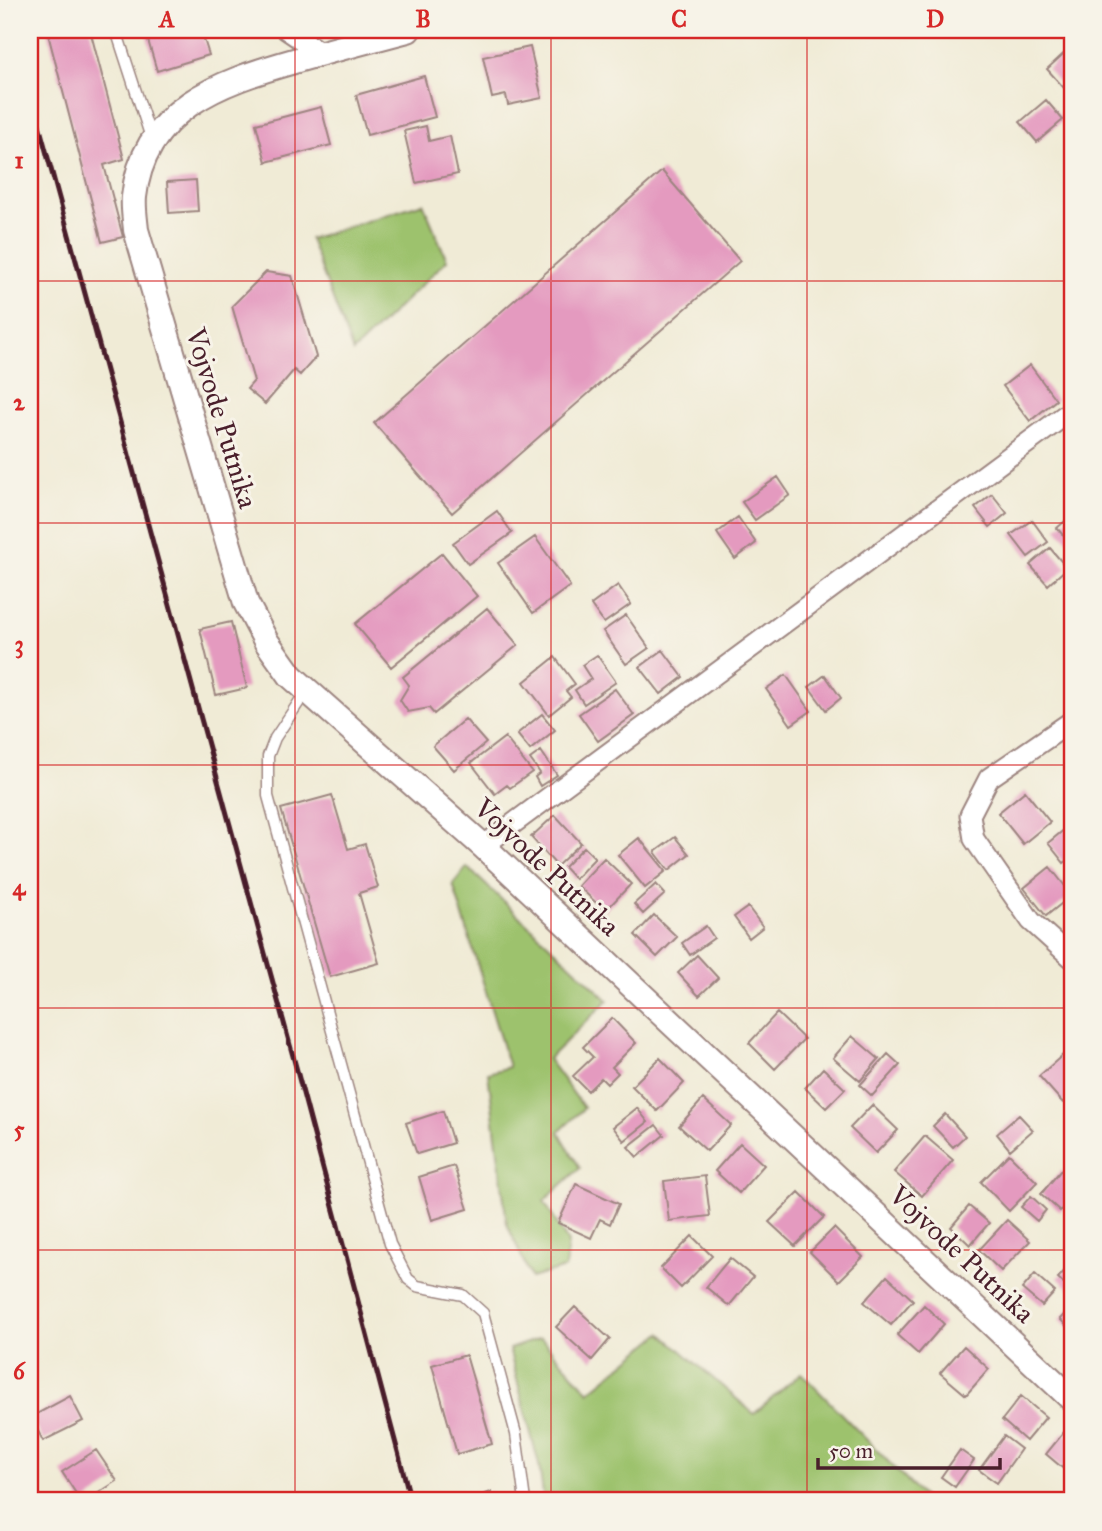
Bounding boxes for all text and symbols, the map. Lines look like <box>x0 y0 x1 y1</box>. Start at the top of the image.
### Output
text: A <box>157 5 175 33</box>
text: B <box>415 5 431 33</box>
text: C <box>671 5 687 33</box>
text: D <box>926 5 944 33</box>
text: 1 <box>14 146 24 174</box>
street label: Vojvode Putnika <box>178 323 266 512</box>
text: 2 <box>13 388 25 416</box>
text: 3 <box>14 630 24 659</box>
street label: Vojvode Putnika <box>466 790 627 944</box>
text: 4 <box>13 873 27 901</box>
text: 5 <box>14 1115 25 1143</box>
street label: Vojvode Putnika <box>881 1177 1042 1331</box>
text: 6 <box>13 1357 26 1385</box>
scale bar <box>818 1426 1000 1470</box>
text: 50 m <box>829 1438 874 1464</box>

